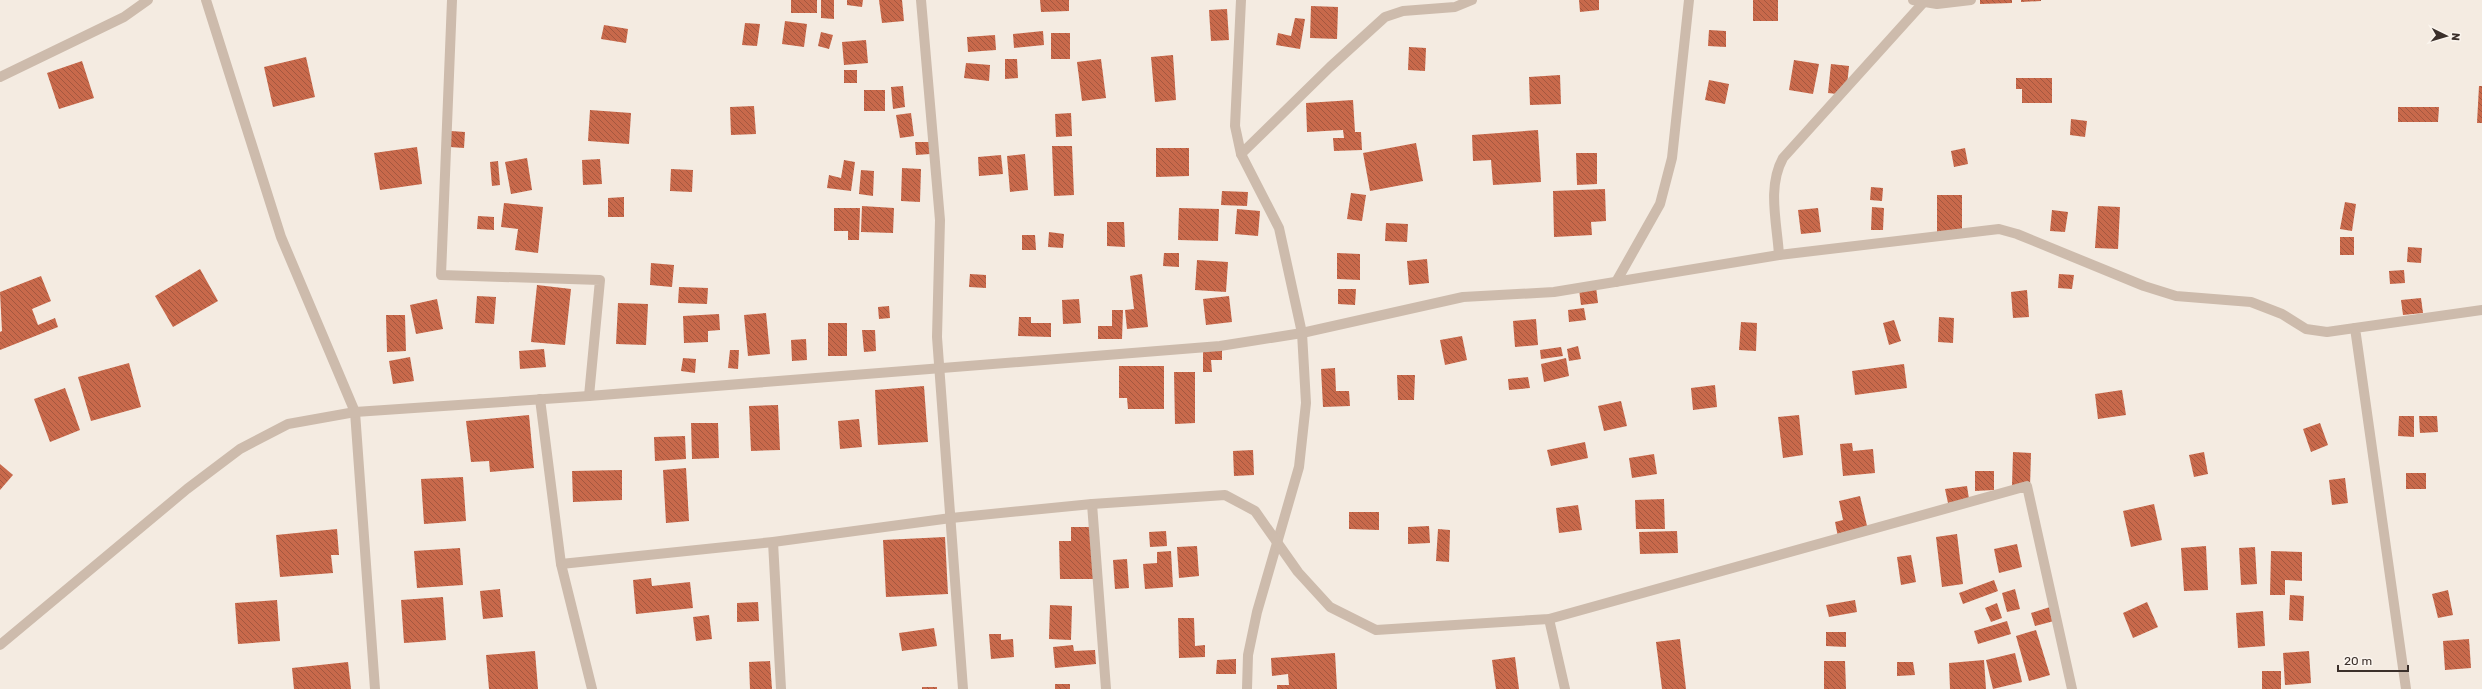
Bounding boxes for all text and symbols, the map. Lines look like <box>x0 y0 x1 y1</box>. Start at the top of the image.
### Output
north arrow <box>2426 16 2466 56</box>
text: N <box>2449 32 2462 41</box>
scale bar <box>2338 647 2408 673</box>
text: 20 m <box>2344 654 2372 668</box>

